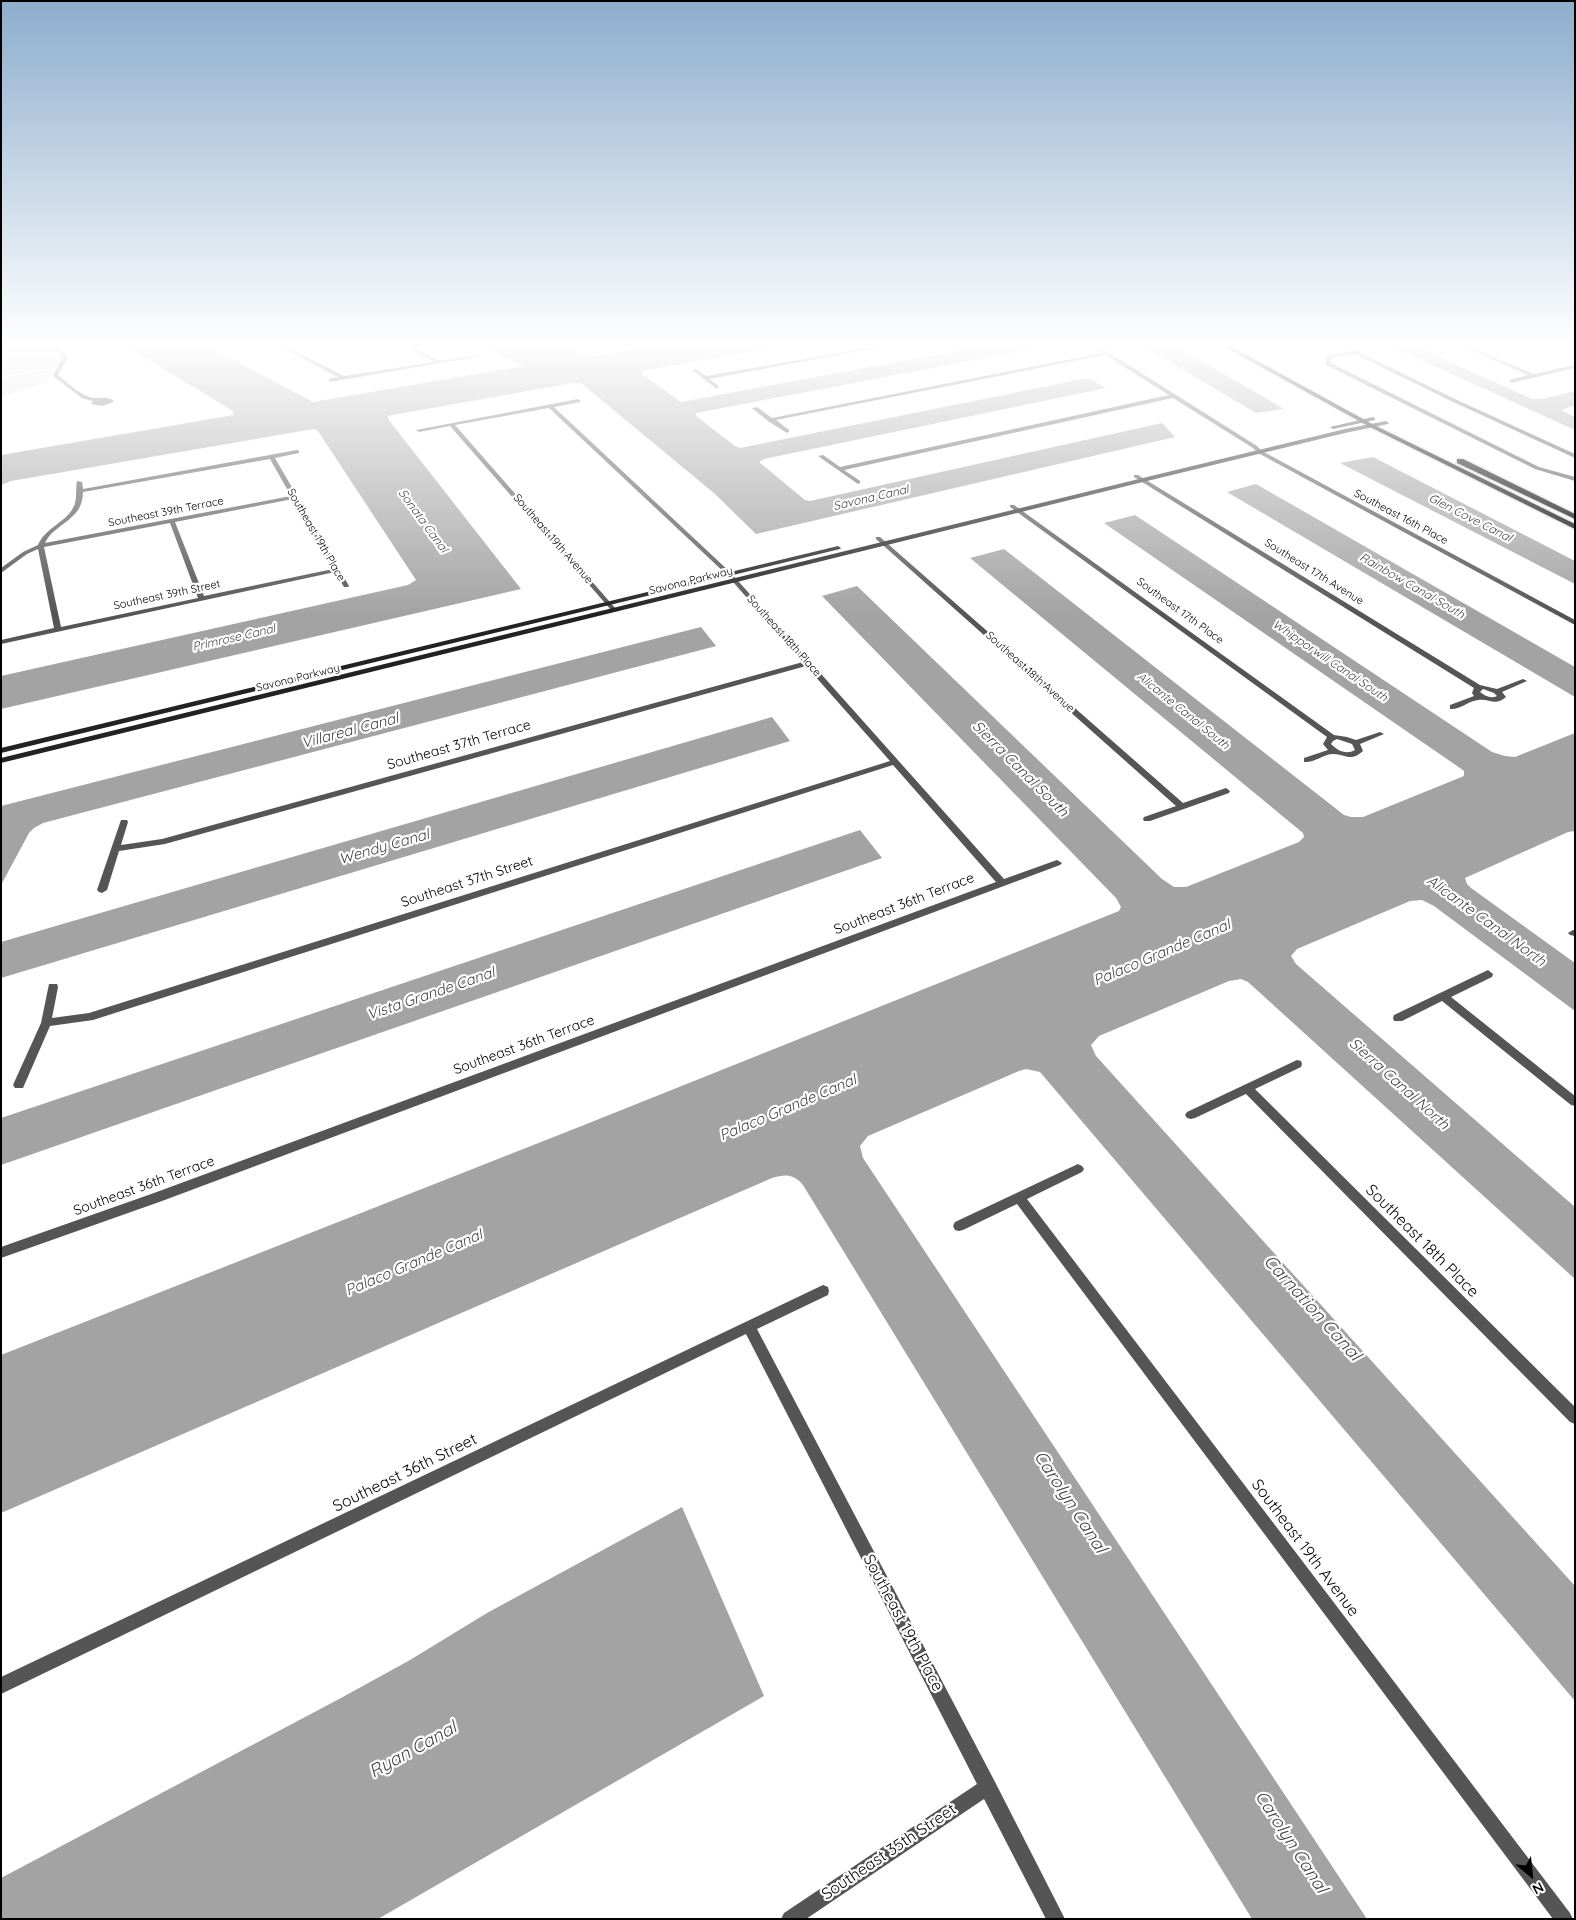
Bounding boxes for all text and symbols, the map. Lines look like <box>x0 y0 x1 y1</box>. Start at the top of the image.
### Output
water label: Savona Canal <box>832 482 910 514</box>
street label: Southeast 19th Place <box>284 486 348 584</box>
water label: Sonata Canal <box>395 486 451 556</box>
street label: Southeast 16th Place <box>1352 487 1450 547</box>
street label: Southeast 19th Avenue <box>510 491 596 587</box>
water label: Glen Cove Canal <box>1426 491 1514 545</box>
street label: Southeast 39th Terrace <box>107 494 225 530</box>
street label: Southeast 17th Avenue <box>1262 536 1366 608</box>
water label: Rainbow Canal South <box>1357 550 1467 622</box>
street label: Savona Parkway <box>648 564 734 598</box>
street label: Southeast 17th Place <box>1134 575 1226 647</box>
street label: Southeast 39th Street <box>112 577 222 613</box>
street label: Southeast 18th Place <box>744 593 824 679</box>
water label: Whipporwill Canal South <box>1270 617 1390 705</box>
water label: Primrose Canal <box>191 621 277 655</box>
street label: Southeast 18th Avenue <box>983 629 1077 715</box>
street label: Savona Parkway <box>255 661 341 695</box>
water label: Alicante Canal South <box>1134 669 1232 753</box>
water label: Villareal Canal <box>299 709 401 753</box>
street label: Southeast 37th Terrace <box>385 716 533 774</box>
water label: Sierra Canal South <box>968 717 1072 821</box>
water label: Wendy Canal <box>337 826 431 868</box>
street label: Southeast 37th Street <box>399 853 535 911</box>
street label: Southeast 36th Terrace <box>831 869 977 939</box>
water label: Alicante Canal North <box>1423 872 1549 970</box>
water label: Palaco Grande Canal <box>1091 916 1233 990</box>
water label: Vista Grande Canal <box>365 964 497 1024</box>
street label: Southeast 36th Terrace <box>451 1012 597 1078</box>
water label: Sierra Canal North <box>1345 1034 1453 1134</box>
water label: Palaco Grande Canal <box>717 1071 859 1145</box>
street label: Southeast 36th Terrace <box>71 1153 217 1219</box>
street label: Southeast 18th Place <box>1361 1180 1483 1302</box>
water label: Palaco Grande Canal <box>343 1226 485 1300</box>
water label: Carnation Canal <box>1259 1251 1365 1365</box>
street label: Southeast 36th Street <box>330 1430 480 1516</box>
water label: Carolyn Canal <box>1029 1447 1111 1557</box>
street label: Southeast 19th Avenue <box>1247 1476 1363 1620</box>
street label: Southeast 19th Place <box>859 1551 947 1695</box>
water label: Ryan Canal <box>366 1717 460 1783</box>
water label: Carolyn Canal <box>1250 1787 1332 1897</box>
street label: Southeast 35th Street <box>818 1800 960 1904</box>
north arrow <box>1506 1850 1556 1900</box>
text: N <box>1529 1878 1547 1899</box>

